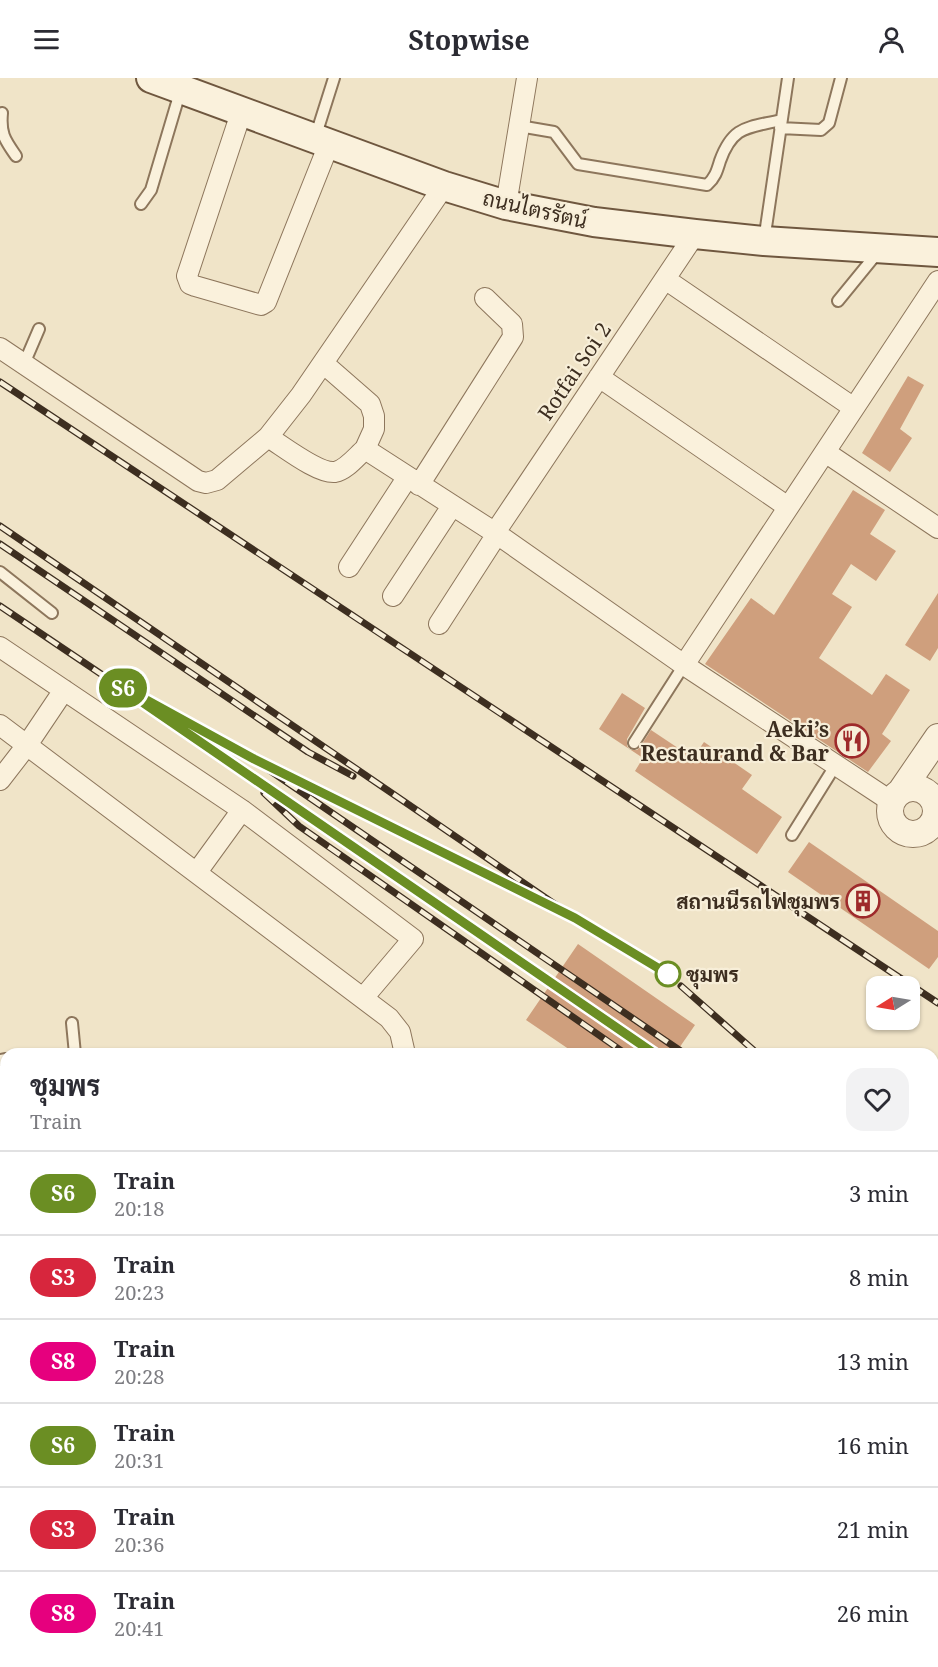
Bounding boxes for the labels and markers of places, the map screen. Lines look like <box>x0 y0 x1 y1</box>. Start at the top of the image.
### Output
place label: Aeki’s Restaurand & Bar <box>641 715 829 767</box>
restaurant icon: Aeki’s Restaurand & Bar <box>834 723 870 759</box>
building icon: สถานนีรถไฟชุมพร <box>845 883 881 919</box>
place label: สถานนีรถไฟชุมพร <box>676 887 840 917</box>
place label: ชุมพร <box>686 960 739 990</box>
marker: ชุมพร <box>655 961 681 987</box>

